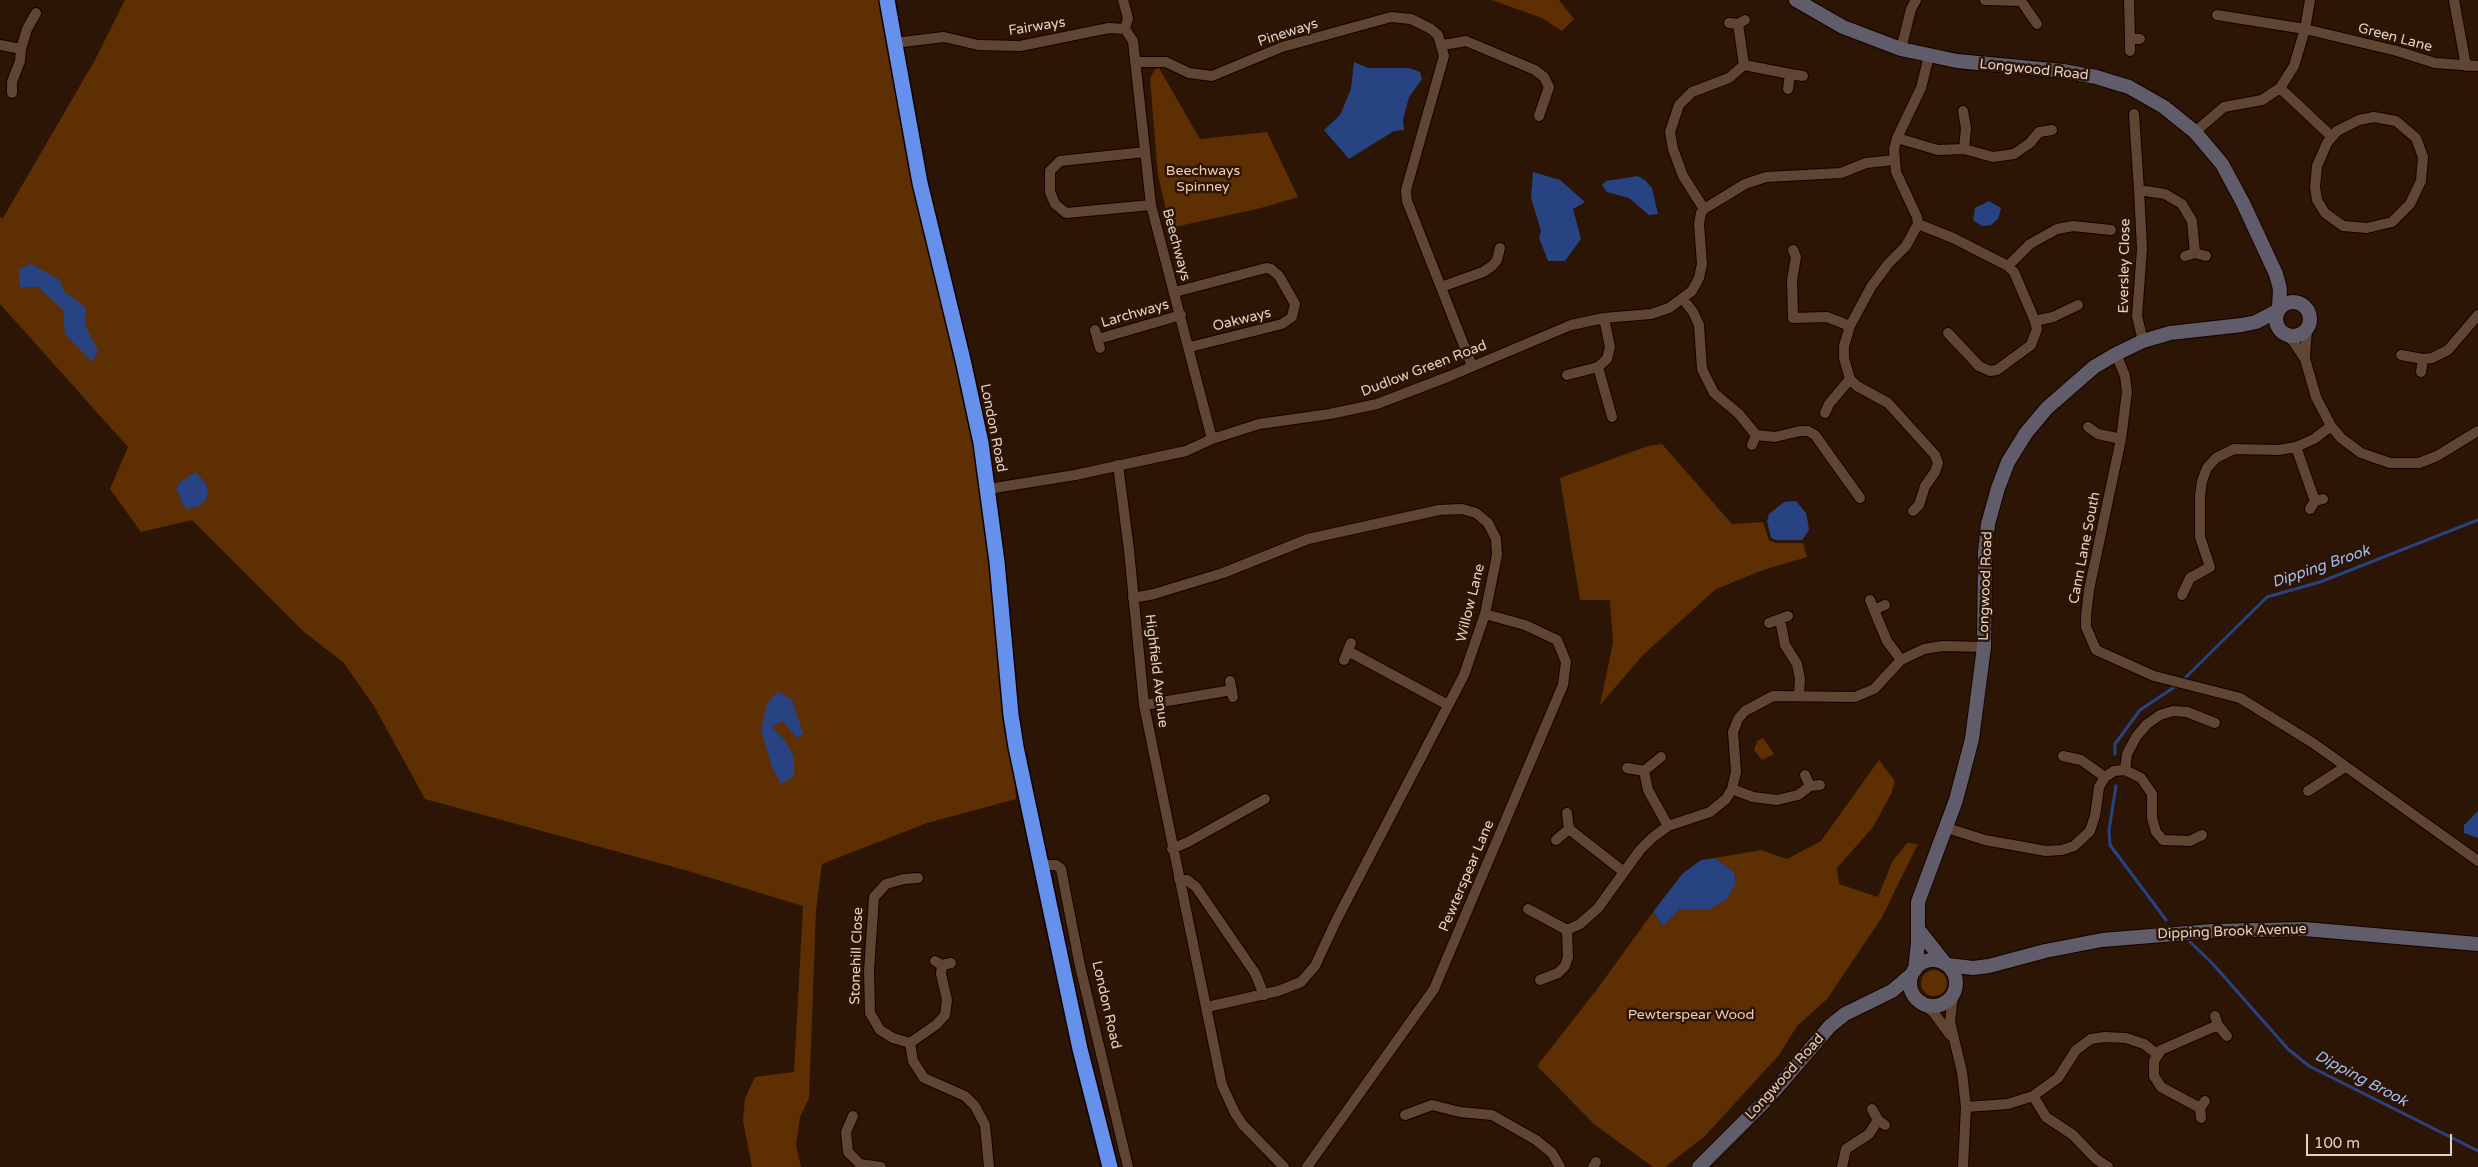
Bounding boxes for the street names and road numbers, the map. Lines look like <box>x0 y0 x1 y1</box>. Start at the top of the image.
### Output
street label: Fairways <box>1007 14 1067 40</box>
street label: Pineways <box>1256 15 1320 51</box>
street label: Green Lane <box>2356 20 2434 56</box>
street label: Longwood Road <box>1979 56 2089 84</box>
street label: Beechways <box>1158 207 1194 283</box>
street label: Eversley Close <box>2116 218 2134 314</box>
street label: Larchways <box>1099 296 1171 332</box>
street label: Oakways <box>1211 305 1273 335</box>
street label: Dudlow Green Road <box>1359 337 1489 401</box>
street label: London Road <box>976 382 1010 474</box>
street label: Cann Lane South <box>2066 491 2104 605</box>
street label: Longwood Road <box>1976 531 1996 641</box>
street label: Willow Lane <box>1453 562 1489 644</box>
street label: Highfield Avenue <box>1141 613 1171 729</box>
street label: Pewterspear Lane <box>1436 818 1498 934</box>
street label: Stonehill Close <box>847 907 867 1005</box>
street label: Dipping Brook Avenue <box>2157 921 2307 943</box>
street label: London Road <box>1088 959 1124 1051</box>
street label: Longwood Road <box>1742 1031 1828 1123</box>

